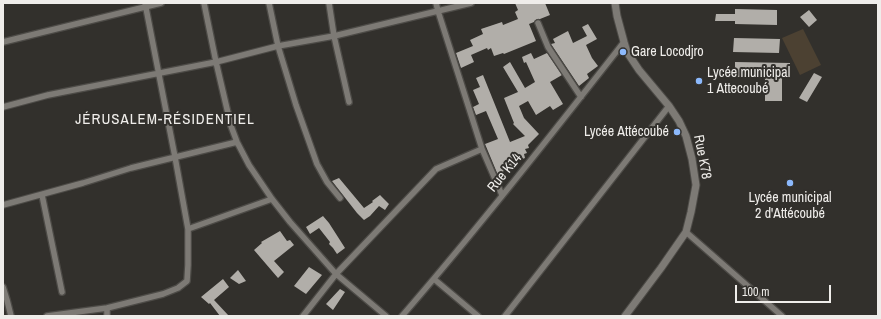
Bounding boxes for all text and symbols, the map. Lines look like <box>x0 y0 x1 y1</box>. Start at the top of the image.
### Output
place label: Gare Locodjro <box>631 44 704 60</box>
marker: Gare Locodjro <box>618 47 628 57</box>
place label: Lycée municipal 1 Attecoubé <box>707 65 790 98</box>
marker: Lycée municipal 1 Attecoubé <box>694 76 704 86</box>
district label: JÉRUSALEM-RÉSIDENTIEL <box>75 111 255 129</box>
place label: Lycée Attécoubé <box>584 124 669 140</box>
marker: Lycée Attécoubé <box>672 127 682 137</box>
street label: Rue K78 <box>689 133 715 181</box>
street label: Rue K14 <box>484 150 526 196</box>
marker: Lycée municipal 2 d'Attécoubé <box>785 178 795 188</box>
place label: Lycée municipal 2 d'Attécoubé <box>748 190 832 222</box>
scale bar <box>737 277 833 303</box>
text: 100 m <box>742 284 769 300</box>

